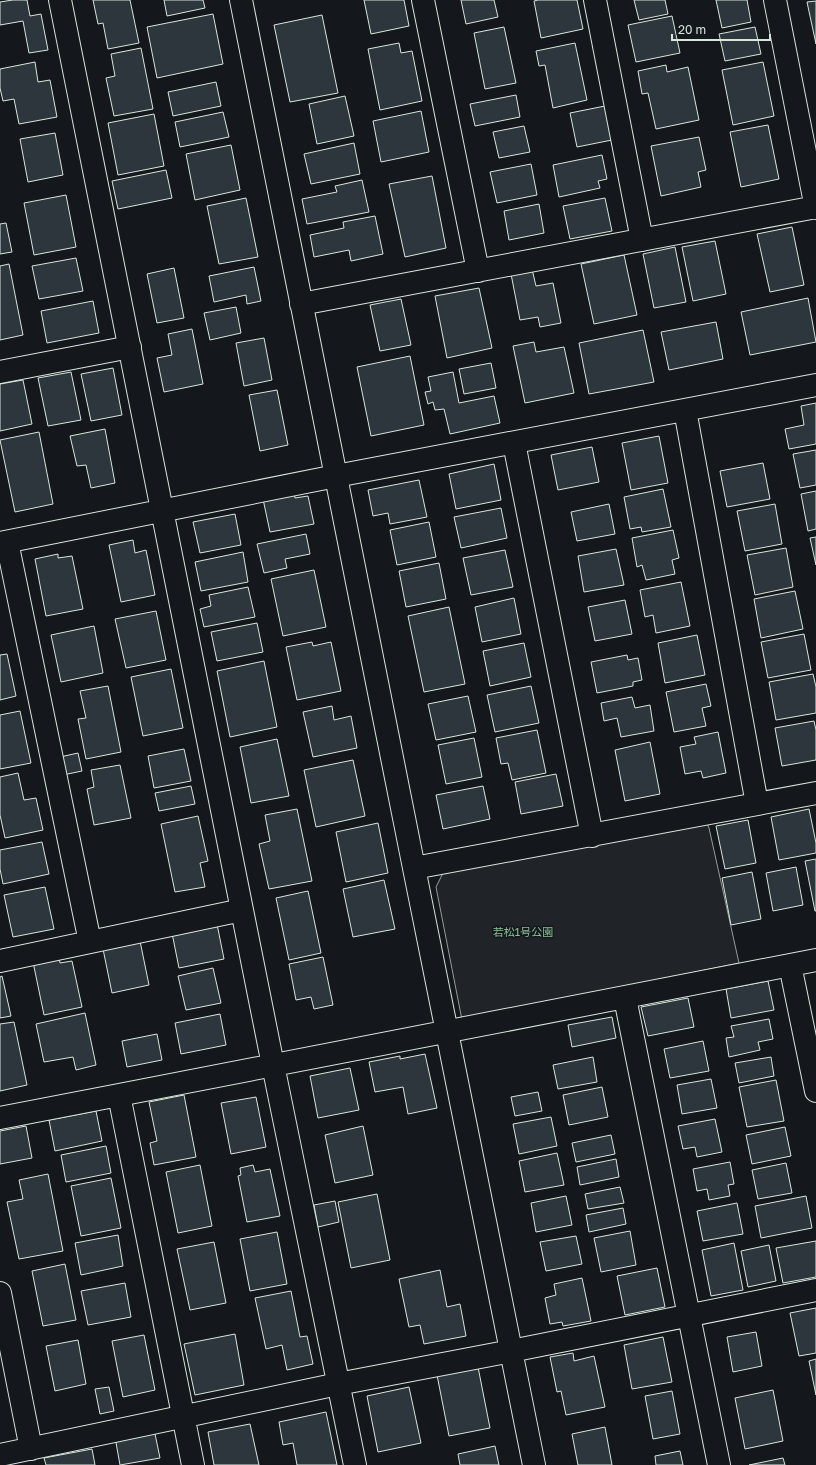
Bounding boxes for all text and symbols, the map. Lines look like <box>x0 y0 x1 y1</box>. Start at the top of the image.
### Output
scale bar <box>672 16 770 42</box>
text: 20 m <box>678 22 706 37</box>
park label: 若松1号公園 <box>493 925 553 938</box>

